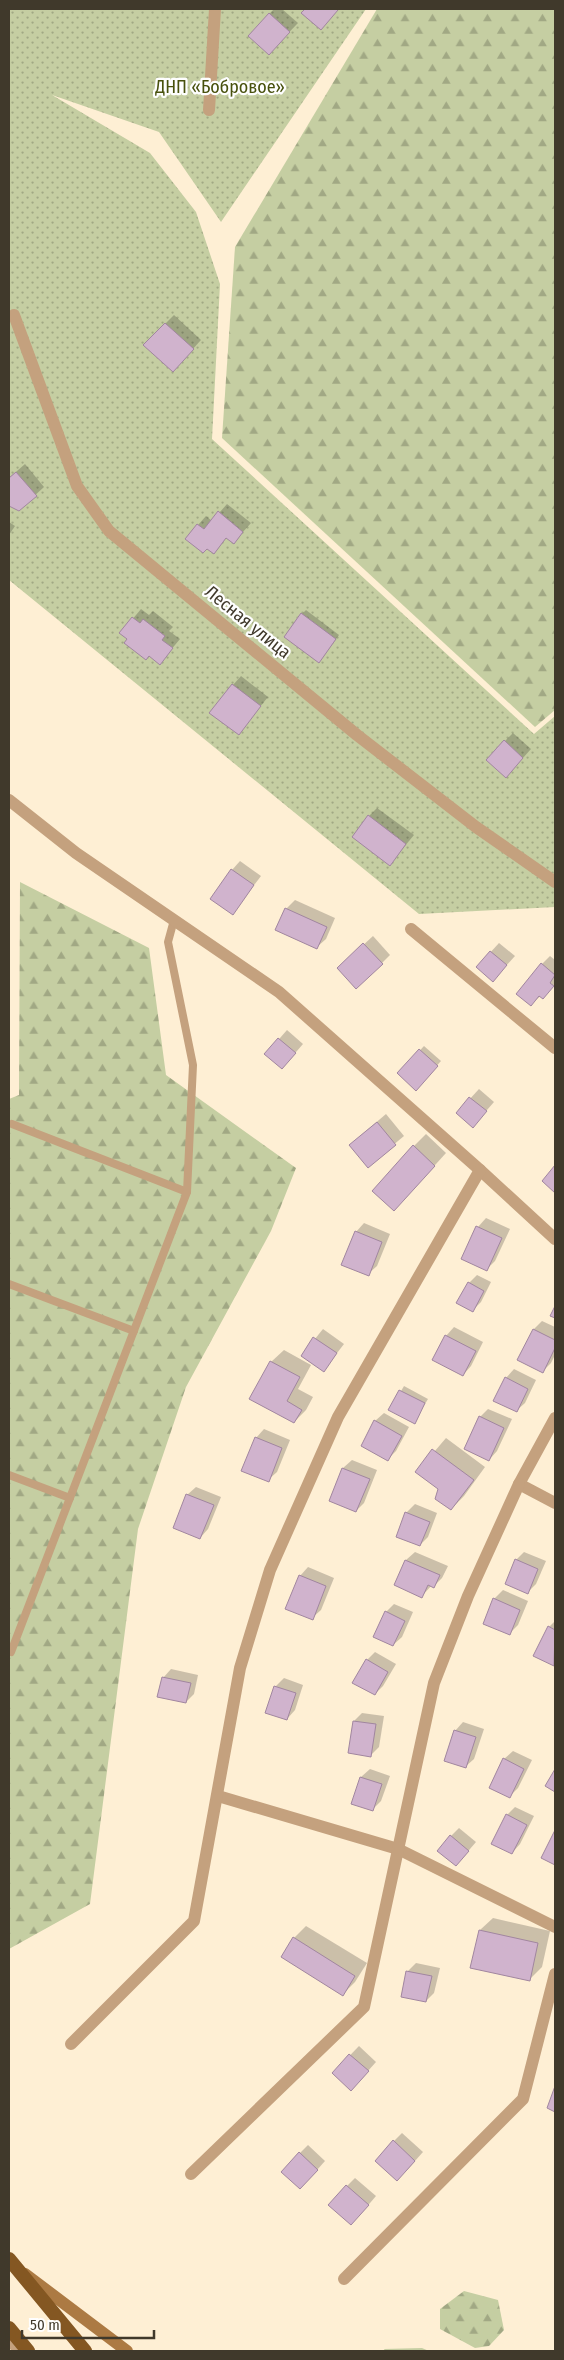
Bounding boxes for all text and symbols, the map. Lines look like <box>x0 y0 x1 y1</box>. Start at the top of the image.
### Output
park label: ДНП «Бобровое» <box>154 76 285 98</box>
street label: Лесная улица <box>201 581 295 663</box>
scale bar <box>22 2308 155 2340</box>
text: 50 m <box>30 2316 60 2334</box>

